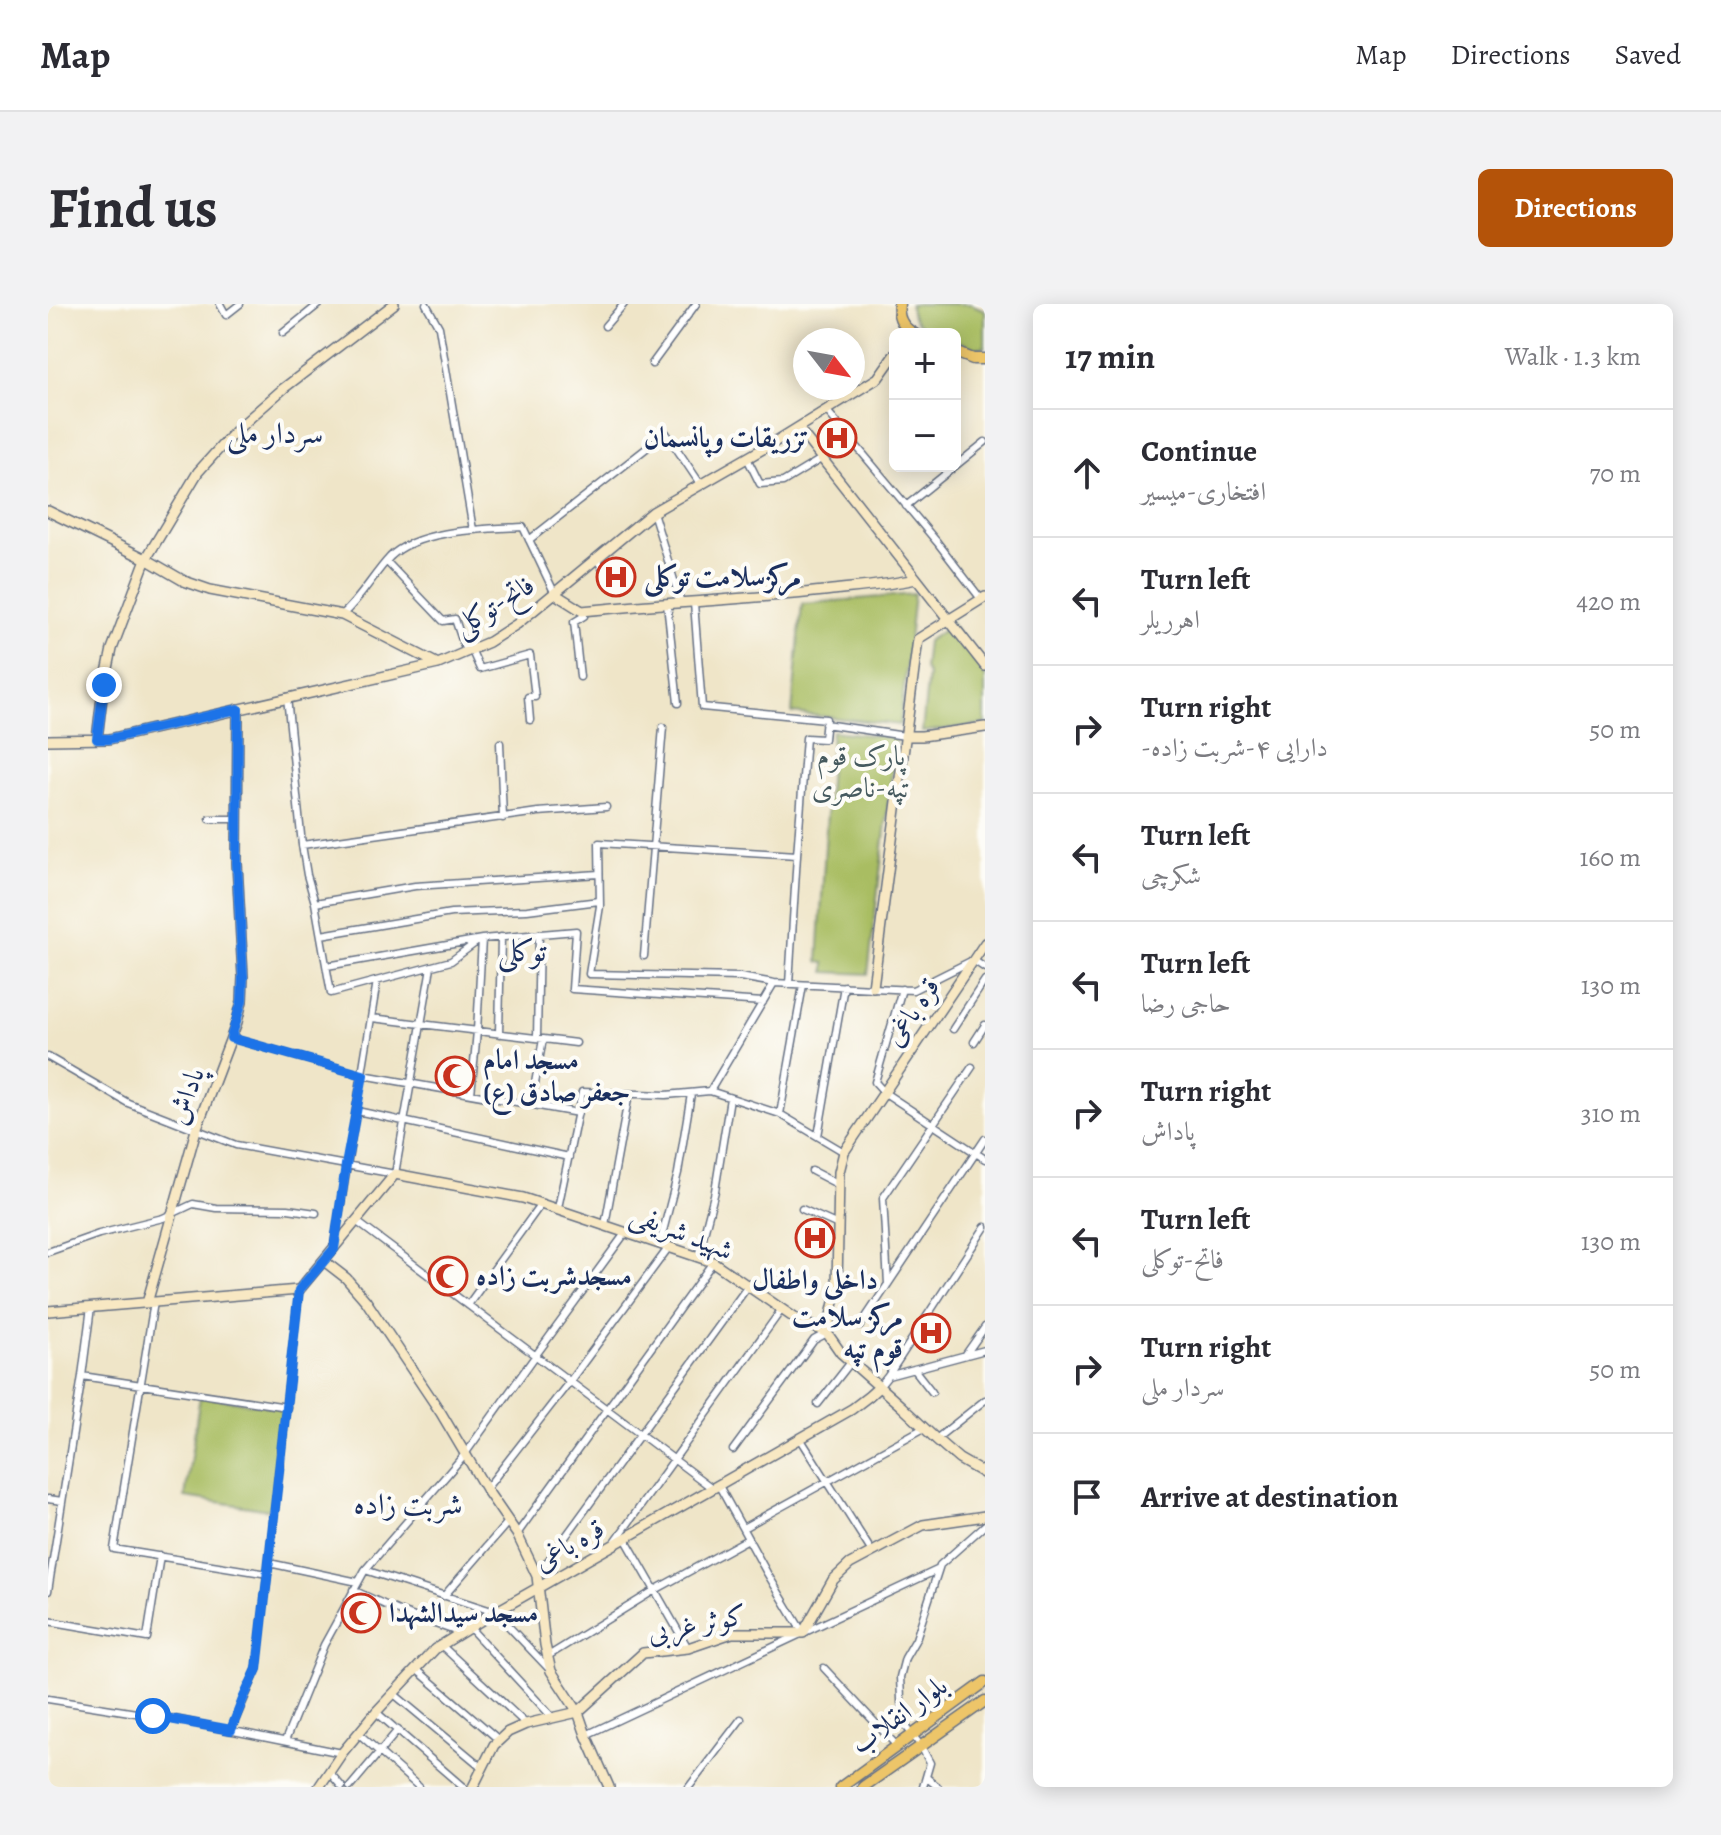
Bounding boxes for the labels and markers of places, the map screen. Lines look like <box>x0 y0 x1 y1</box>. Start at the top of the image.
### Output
hospital icon: تزریقات وپانسمان <box>816 417 858 459</box>
place label: تزریقات وپانسمان <box>643 419 809 458</box>
hospital icon: مرکزسلامت توکلی <box>595 556 637 598</box>
place label: مرکزسلامت توکلی <box>643 558 801 598</box>
place label: مسجد امام جعفر صادق (ع) <box>483 1041 631 1115</box>
mosque icon: مسجد امام جعفر صادق (ع) <box>434 1055 476 1097</box>
hospital icon: داخلی واطفال <box>794 1217 836 1259</box>
mosque icon: مسجدشربت زاده <box>427 1255 469 1297</box>
place label: مسجدشربت زاده <box>476 1257 632 1295</box>
place label: داخلی واطفال <box>752 1261 878 1301</box>
place label: مرکز سلامت قوم تپه <box>792 1298 903 1373</box>
hospital icon: مرکز سلامت قوم تپه <box>910 1312 952 1354</box>
mosque icon: مسجد سیدالشهدا <box>340 1592 382 1634</box>
place label: مسجد سیدالشهدا <box>389 1594 539 1632</box>

